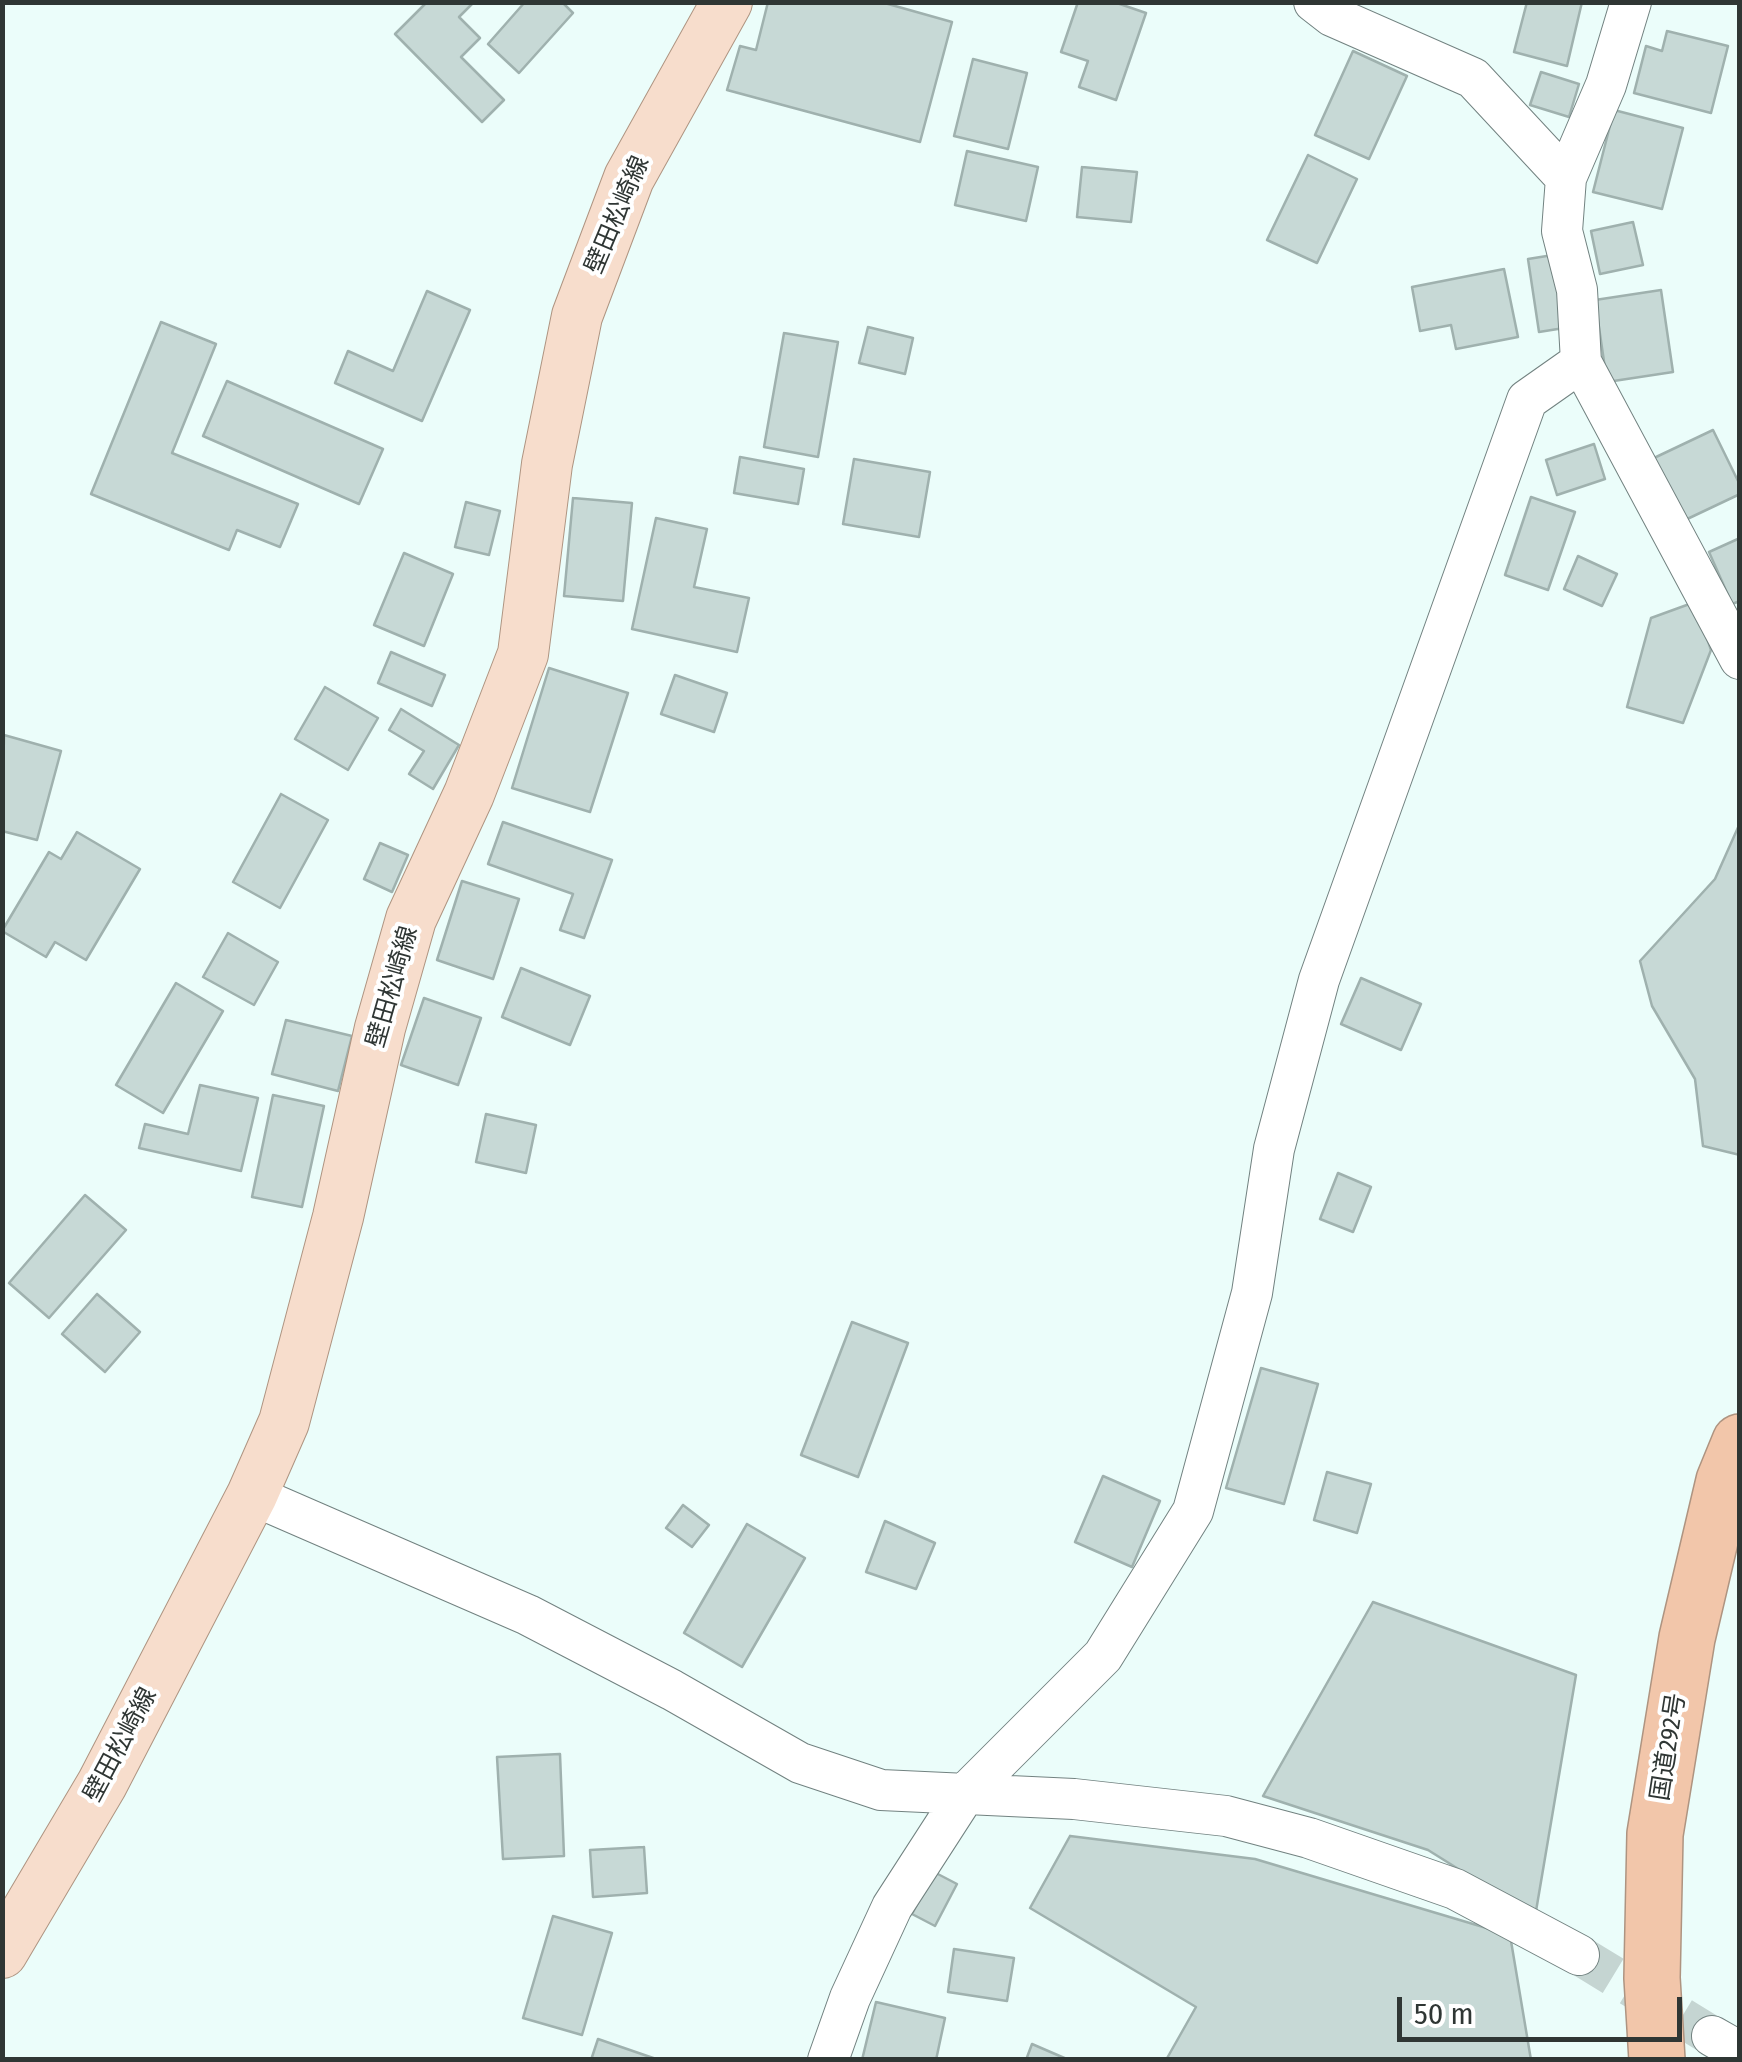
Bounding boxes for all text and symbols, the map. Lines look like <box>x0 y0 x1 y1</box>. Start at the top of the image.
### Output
street label: 壁田松崎線 <box>580 152 656 278</box>
street label: 壁田松崎線 <box>361 923 425 1051</box>
street label: 壁田松崎線 <box>78 1683 164 1807</box>
street label: 国道292号 <box>1646 1691 1692 1803</box>
scale bar <box>1402 1977 1687 2039</box>
text: 50 m <box>1414 1996 1474 2032</box>

